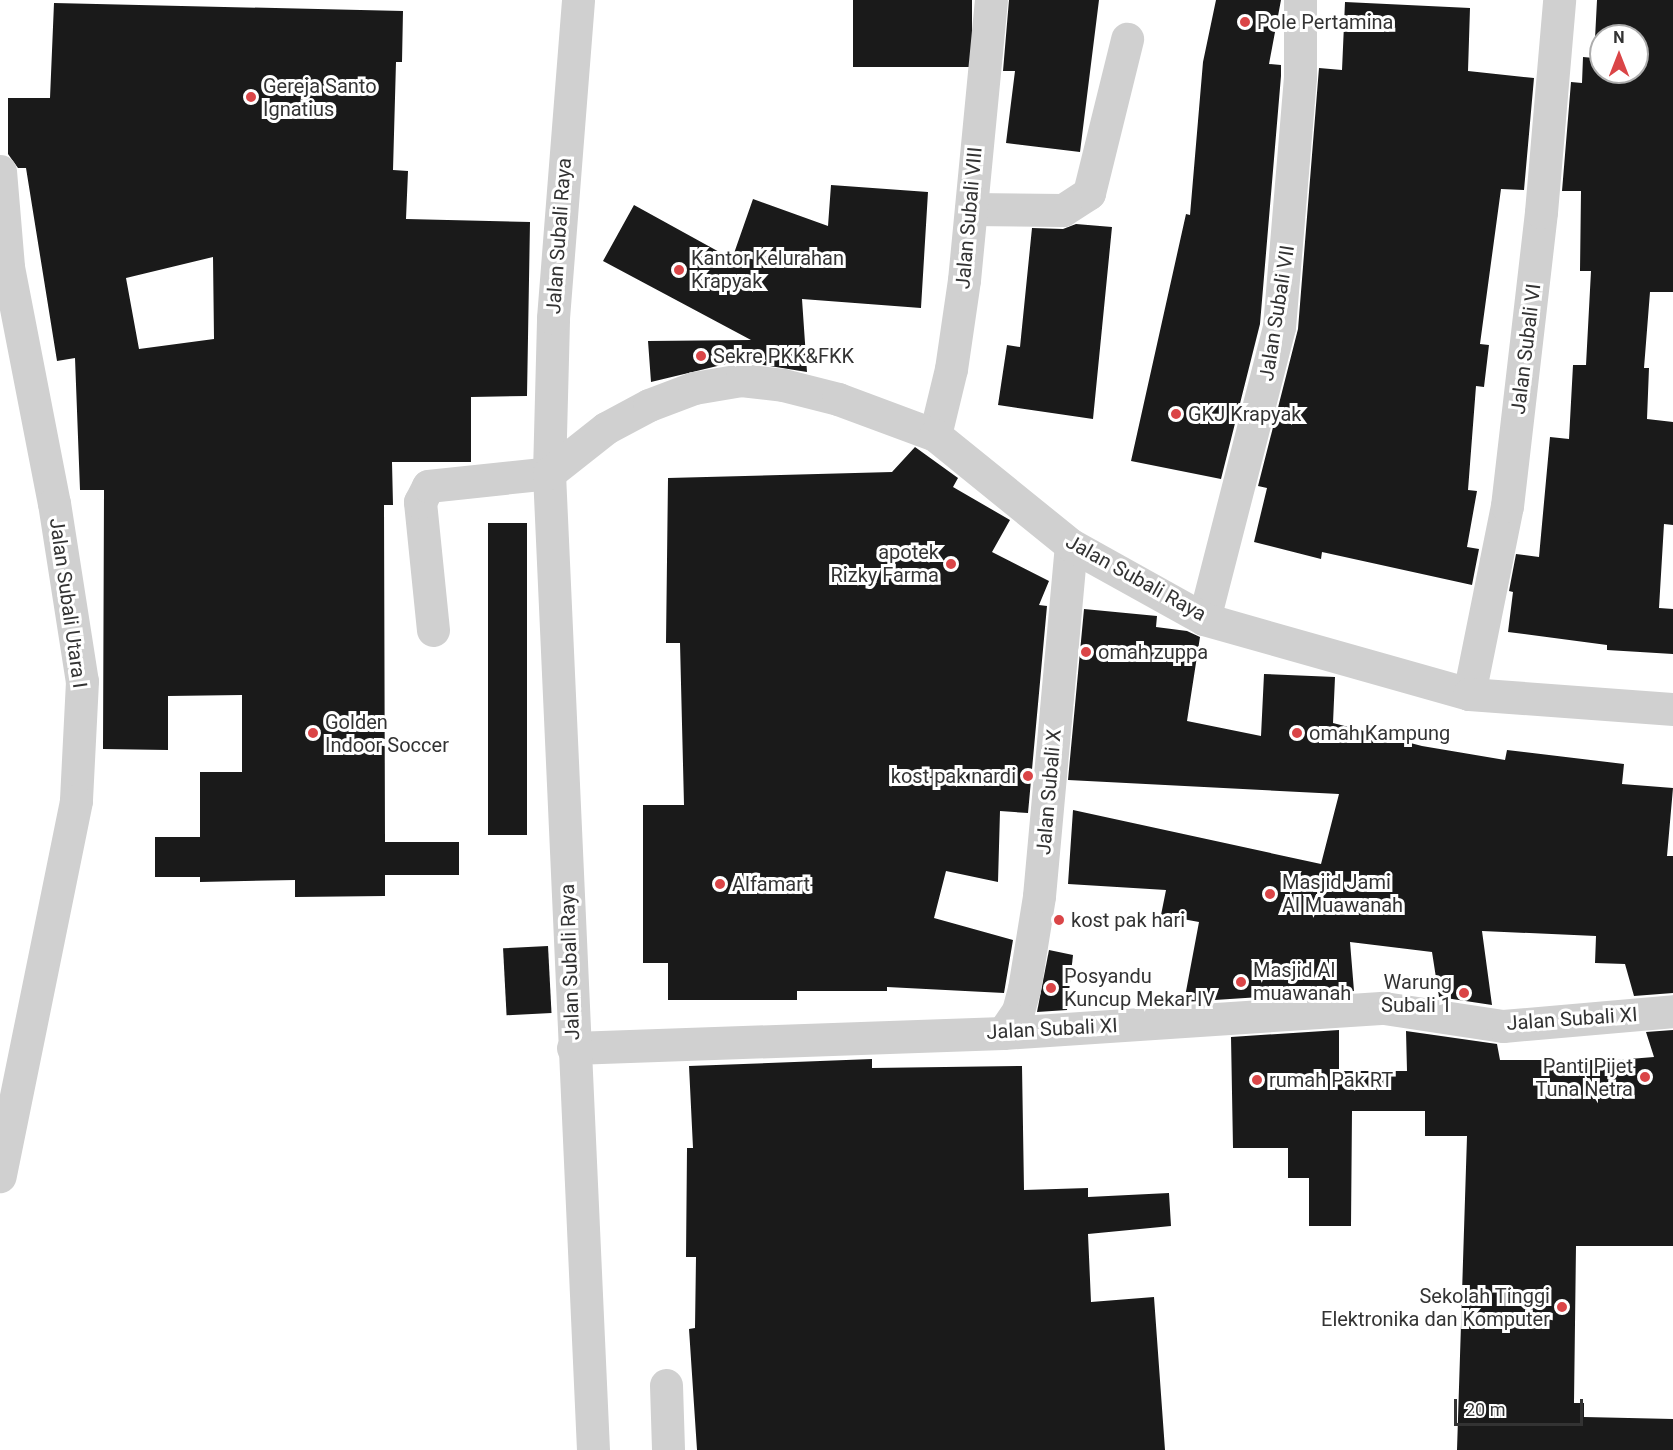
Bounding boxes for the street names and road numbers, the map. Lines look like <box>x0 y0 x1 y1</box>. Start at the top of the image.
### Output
street label: Jalan Subali VIII <box>951 146 987 290</box>
street label: Jalan Subali Raya <box>542 157 576 315</box>
street label: Jalan Subali VII <box>1254 243 1300 383</box>
street label: Jalan Subali VI <box>1506 282 1546 416</box>
street label: Jalan Subali Utara I <box>44 516 92 690</box>
street label: Jalan Subali Raya <box>1062 530 1210 626</box>
street label: Jalan Subali X <box>1032 728 1066 856</box>
street label: Jalan Subali Raya <box>555 883 585 1041</box>
street label: Jalan Subali XI <box>1506 1002 1638 1036</box>
street label: Jalan Subali XI <box>986 1014 1118 1044</box>

